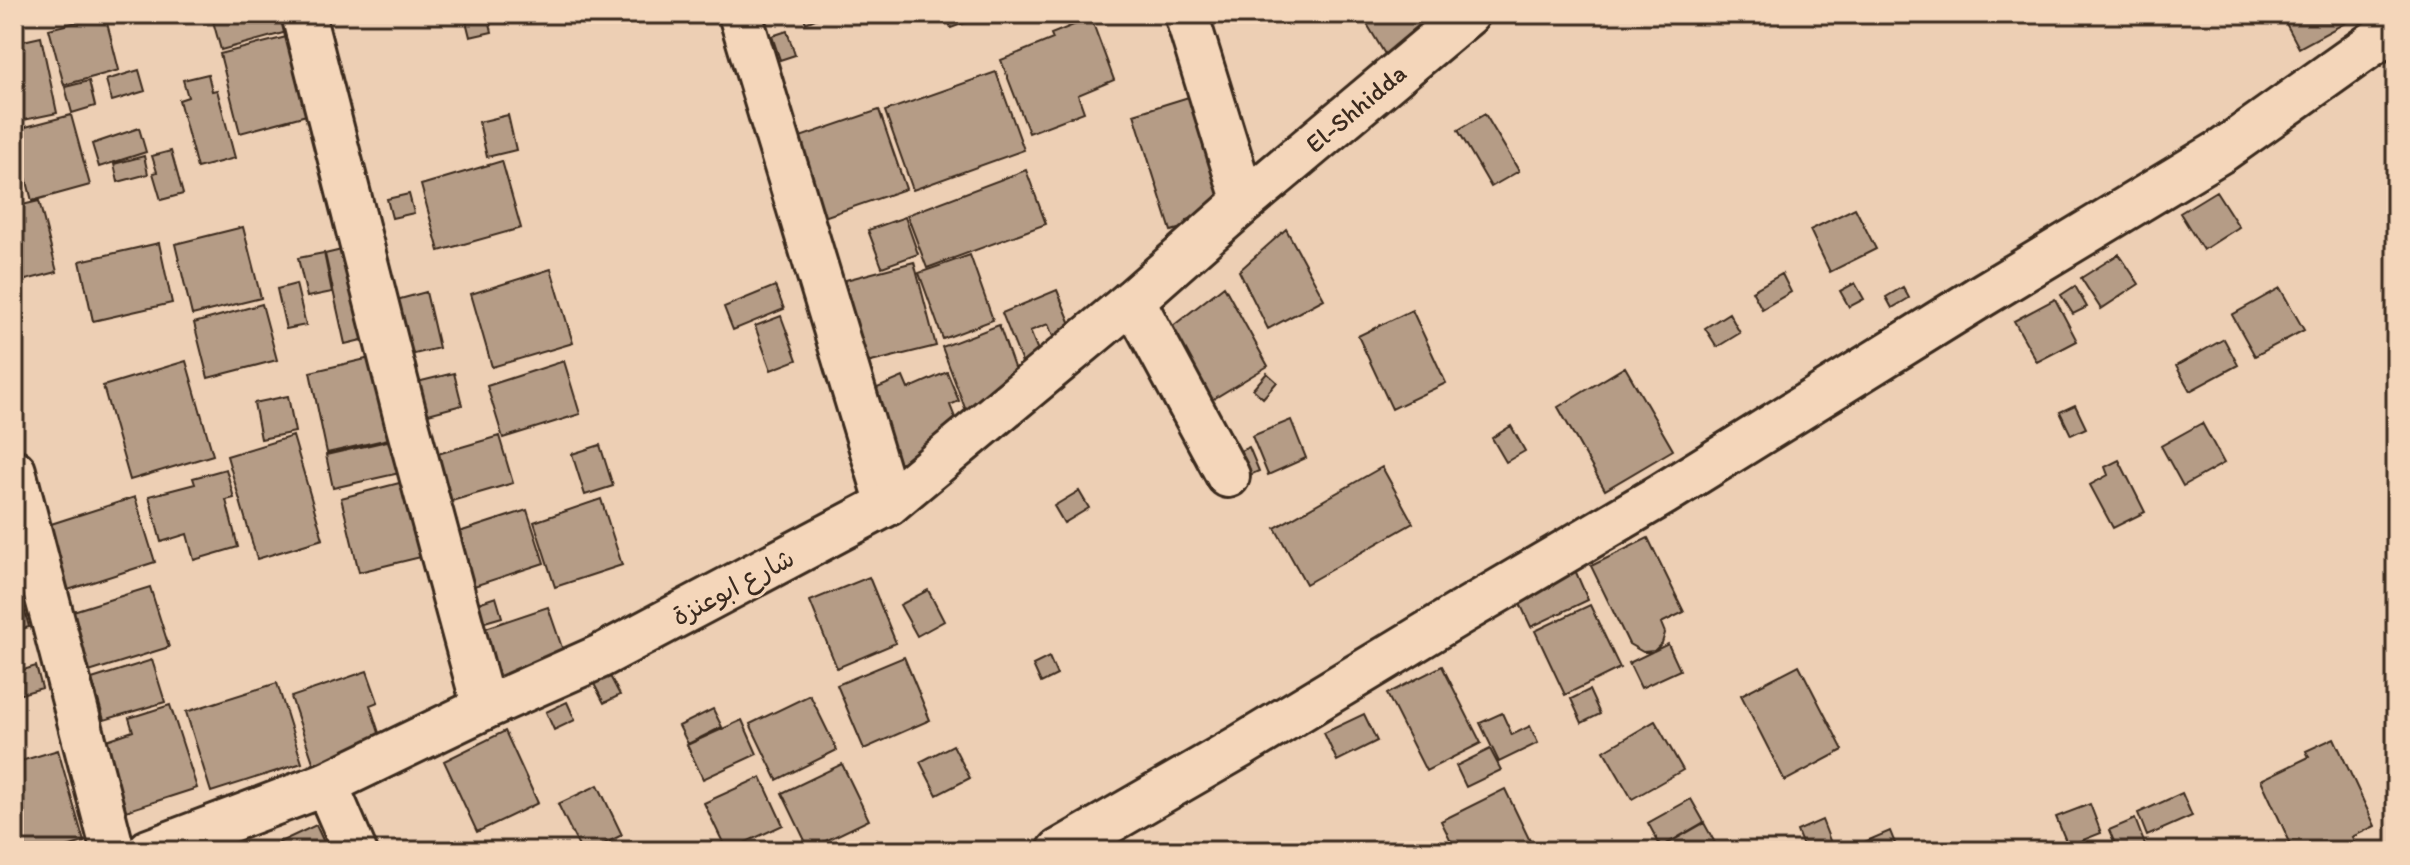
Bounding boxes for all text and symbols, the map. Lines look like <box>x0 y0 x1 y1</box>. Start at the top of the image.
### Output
street label: El-Shhidda <box>1299 57 1413 160</box>
street label: شارع ابوعنزة <box>666 542 800 634</box>

